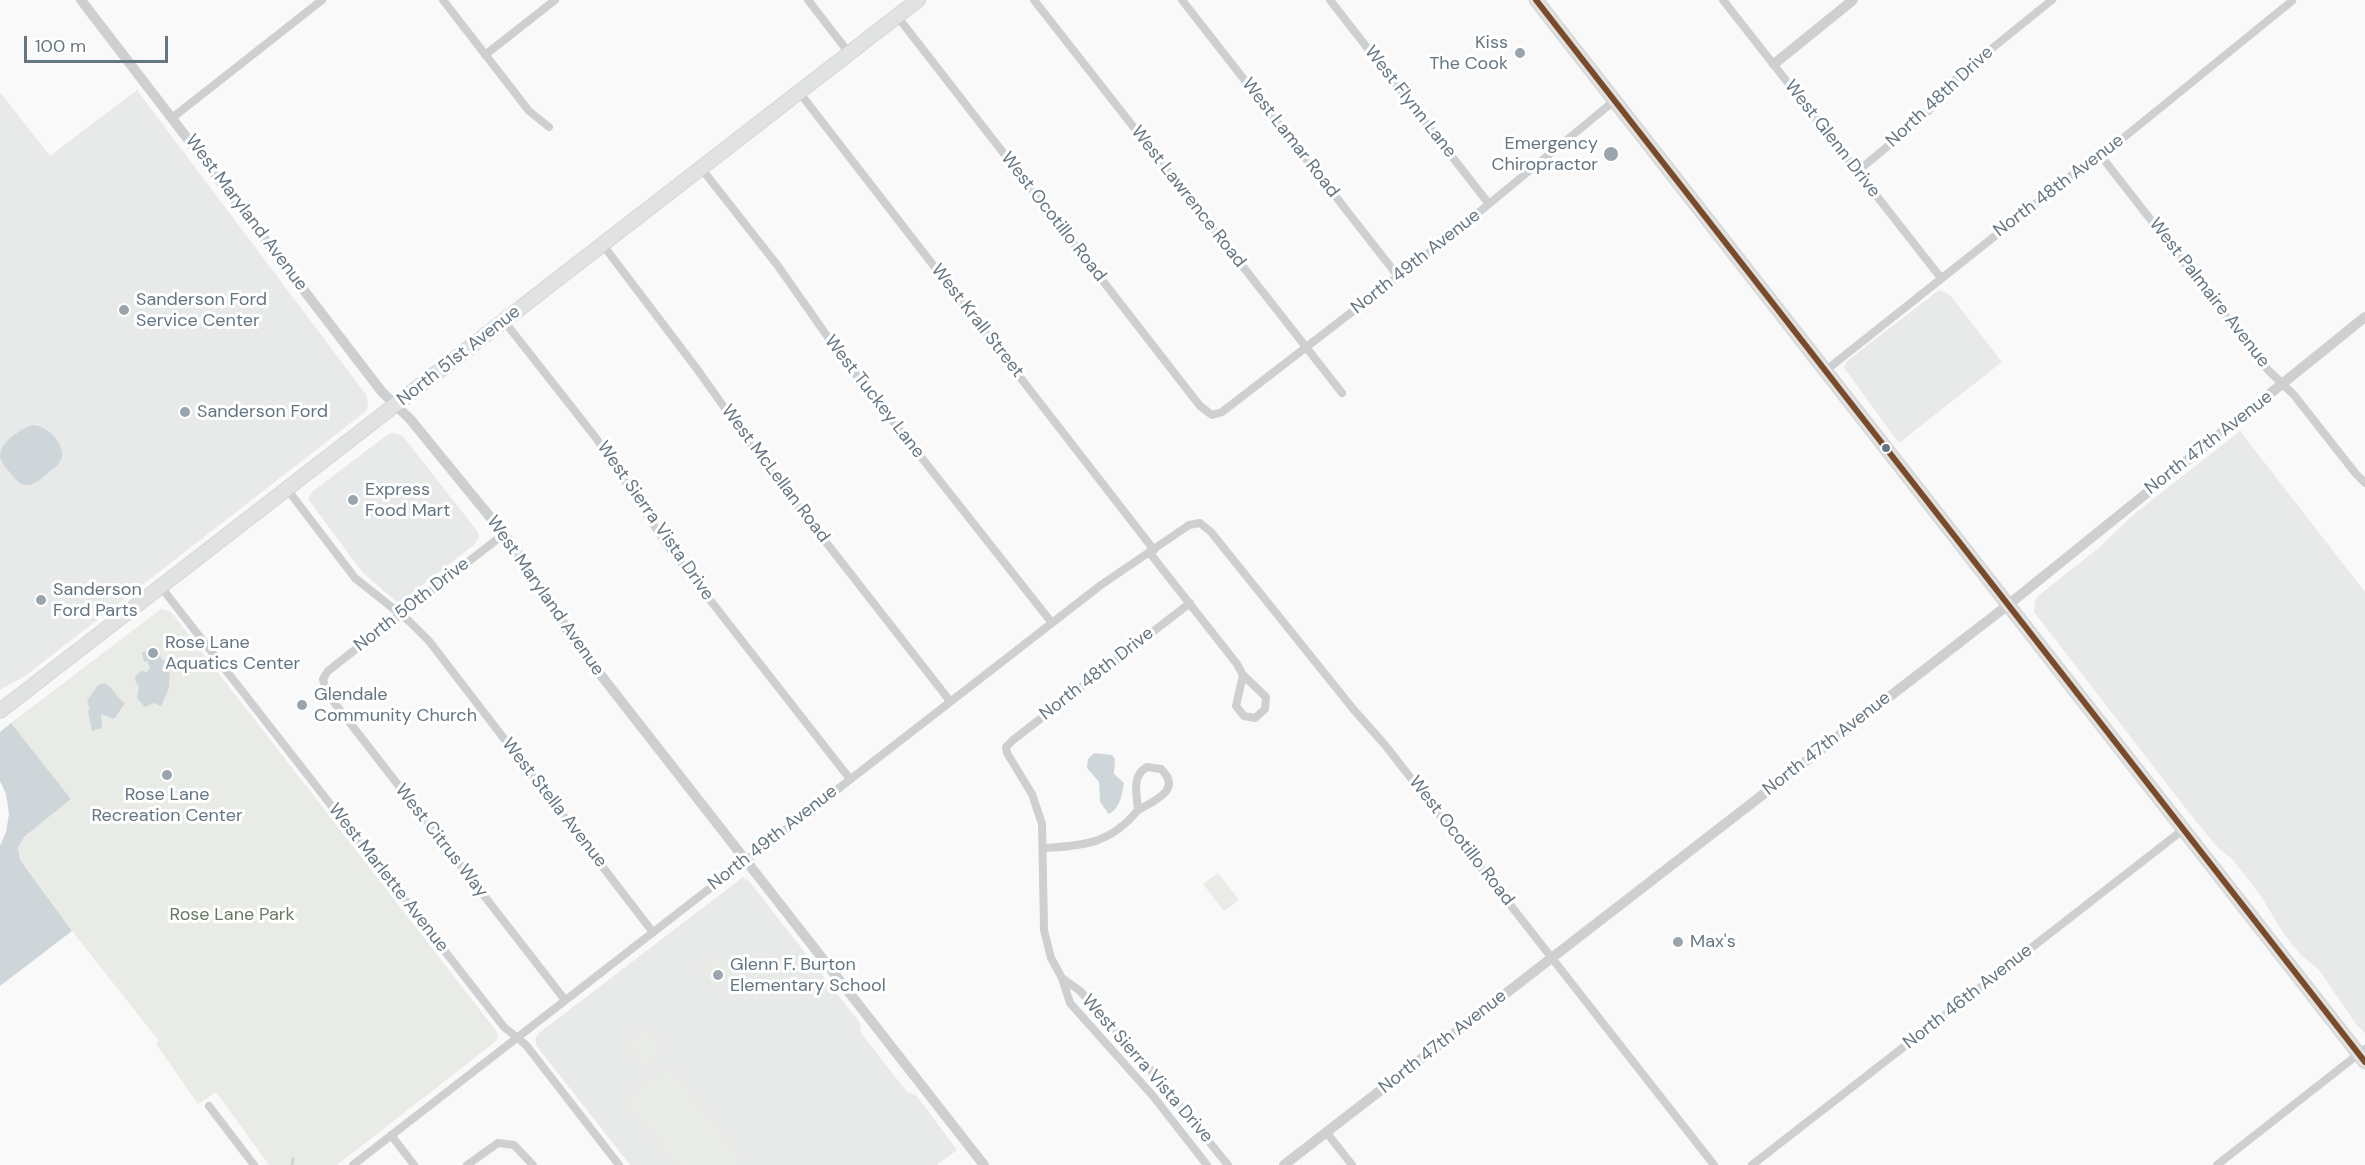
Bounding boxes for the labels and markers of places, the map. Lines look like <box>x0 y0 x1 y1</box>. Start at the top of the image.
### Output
place label: Kiss The Cook <box>1429 32 1508 74</box>
marker: Kiss The Cook <box>1513 46 1527 60</box>
place label: Emergency Chiropractor <box>1492 133 1598 176</box>
marker: Emergency Chiropractor <box>1602 145 1620 163</box>
place label: Sanderson Ford Service Center <box>136 289 267 332</box>
marker: Sanderson Ford Service Center <box>117 303 131 317</box>
place label: Sanderson Ford <box>197 401 328 423</box>
marker: Sanderson Ford <box>178 405 192 419</box>
unlabelled marker <box>1880 442 1892 454</box>
place label: Express Food Mart <box>365 479 450 522</box>
marker: Express Food Mart <box>346 493 360 507</box>
place label: Sanderson Ford Parts <box>53 579 142 622</box>
marker: Sanderson Ford Parts <box>34 593 48 607</box>
place label: Rose Lane Aquatics Center <box>165 632 300 674</box>
marker: Rose Lane Aquatics Center <box>146 646 160 660</box>
place label: Glendale Community Church <box>314 684 477 726</box>
marker: Glendale Community Church <box>295 698 309 712</box>
marker: Rose Lane Recreation Center <box>160 768 174 782</box>
place label: Rose Lane Recreation Center <box>91 784 243 826</box>
place label: Max's <box>1690 931 1736 953</box>
marker: Max's <box>1671 935 1685 949</box>
place label: Glenn F. Burton Elementary School <box>730 954 886 996</box>
marker: Glenn F. Burton Elementary School <box>711 968 725 982</box>

